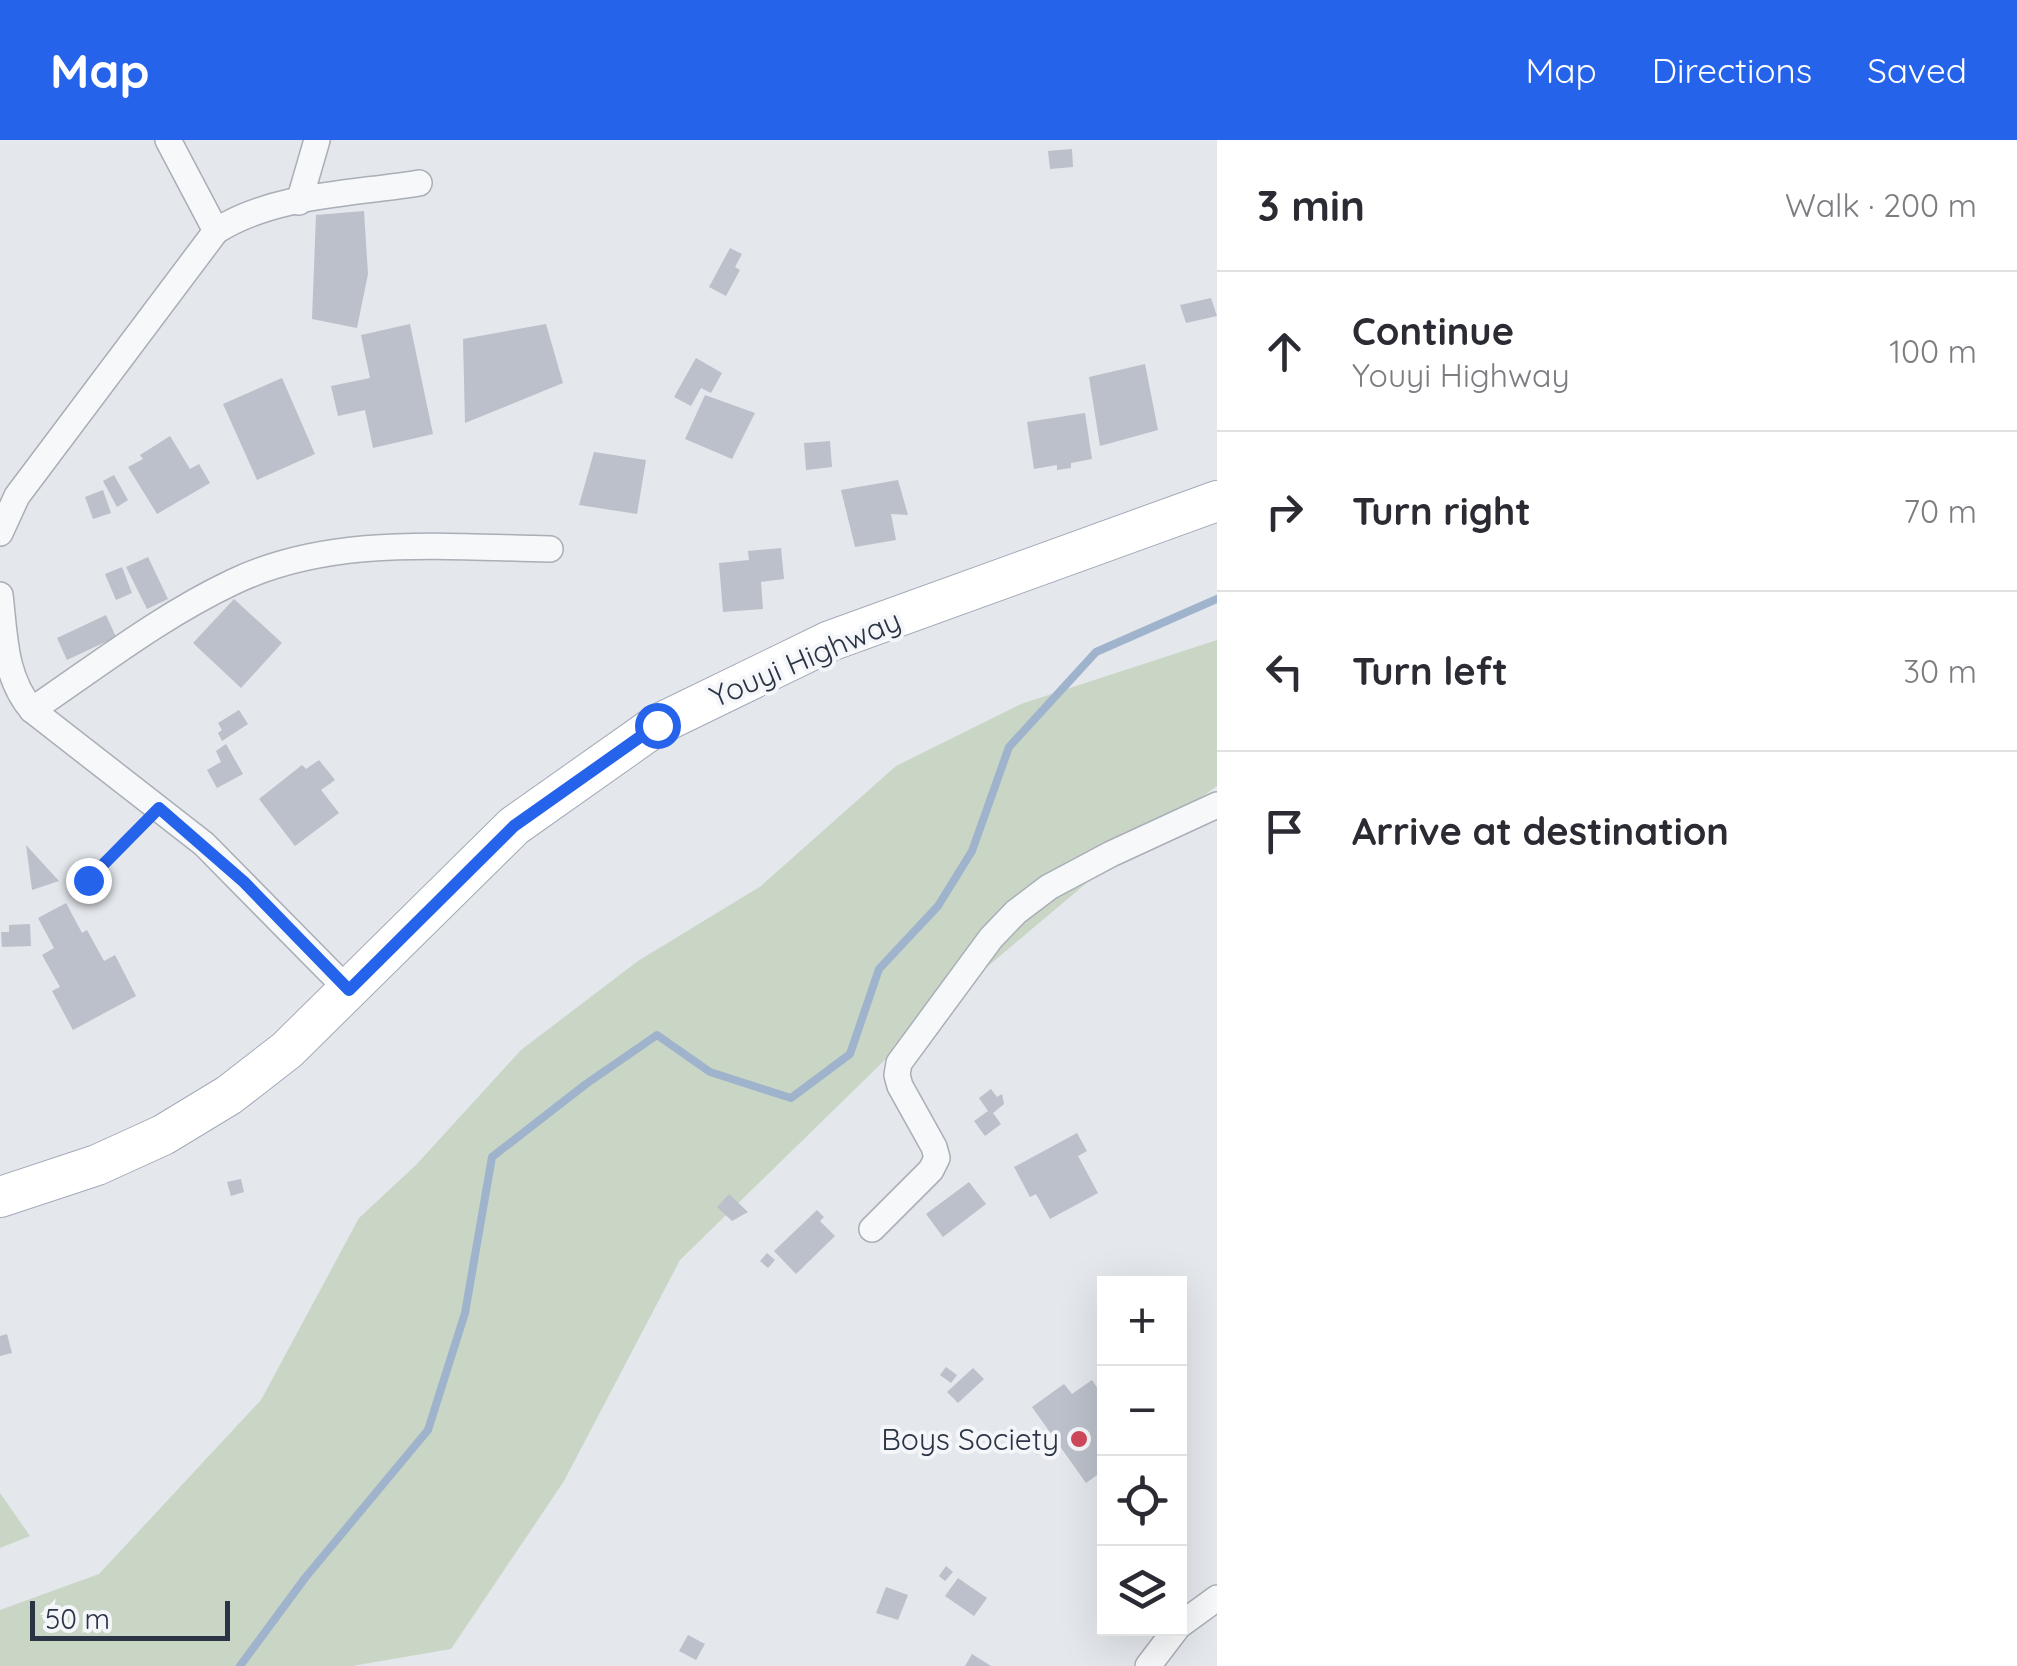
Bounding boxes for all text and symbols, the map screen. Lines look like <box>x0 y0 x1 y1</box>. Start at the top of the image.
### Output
text: Map <box>50 40 150 100</box>
text: Map <box>1525 48 1597 92</box>
text: Directions <box>1652 48 1812 92</box>
text: Saved <box>1867 48 1967 92</box>
text: 3 min <box>1257 179 1365 232</box>
text: Walk · 200 m <box>1785 185 1977 225</box>
text: Continue <box>1352 307 1514 355</box>
icon: ahead <box>1257 324 1312 379</box>
text: 100 m <box>1889 331 1977 371</box>
text: Youyi Highway <box>1352 355 1570 395</box>
icon: right <box>1257 484 1312 539</box>
text: Turn right <box>1352 487 1531 535</box>
text: 70 m <box>1904 491 1977 531</box>
street label: Youyi Highway <box>704 601 906 715</box>
icon: left <box>1257 644 1312 699</box>
text: Turn left <box>1352 647 1508 695</box>
text: 30 m <box>1903 651 1977 691</box>
route start <box>635 703 681 749</box>
icon: arrive <box>1257 804 1312 859</box>
text: Arrive at destination <box>1352 807 1729 855</box>
route end <box>66 858 112 904</box>
map controls <box>1097 1276 1187 1636</box>
button: + <box>1097 1276 1187 1366</box>
button: − <box>1097 1366 1187 1456</box>
place label: Boys Society <box>881 1420 1059 1458</box>
marker: Boys Society <box>1068 1428 1090 1450</box>
button: locate <box>1097 1456 1187 1546</box>
button: layers <box>1097 1546 1187 1636</box>
scale bar <box>30 1596 230 1640</box>
text: 50 m <box>45 1601 110 1636</box>

